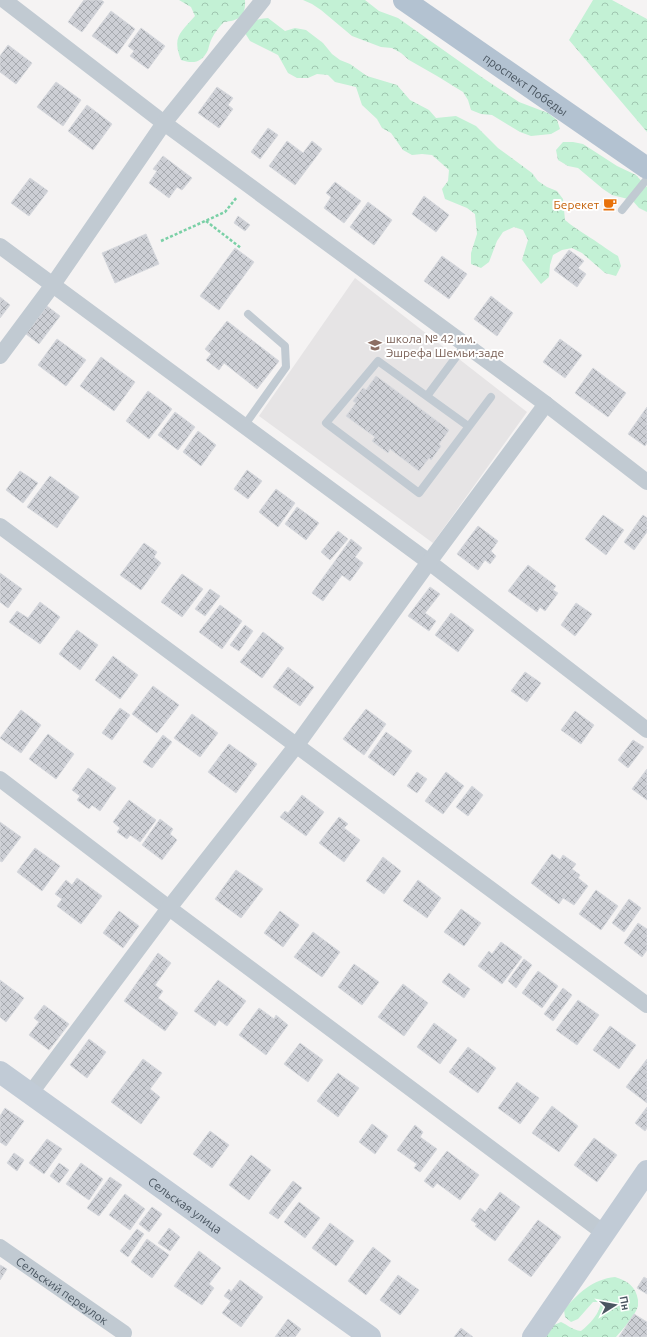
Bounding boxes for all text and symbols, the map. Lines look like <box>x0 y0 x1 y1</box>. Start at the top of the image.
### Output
street label: проспект Победы <box>481 51 570 118</box>
cafe icon: Берекет <box>602 196 618 212</box>
place label: Берекет <box>553 198 600 211</box>
place label: школа № 42 им. Эшрефа Шемьи-заде <box>386 332 504 359</box>
school or university icon: школа № 42 им. Эшрефа Шемьи-заде <box>367 337 383 353</box>
street label: Сельская улица <box>146 1174 225 1235</box>
street label: Сельский переулок <box>14 1254 111 1327</box>
north arrow <box>595 1285 635 1325</box>
text: Пн <box>618 1295 632 1311</box>

